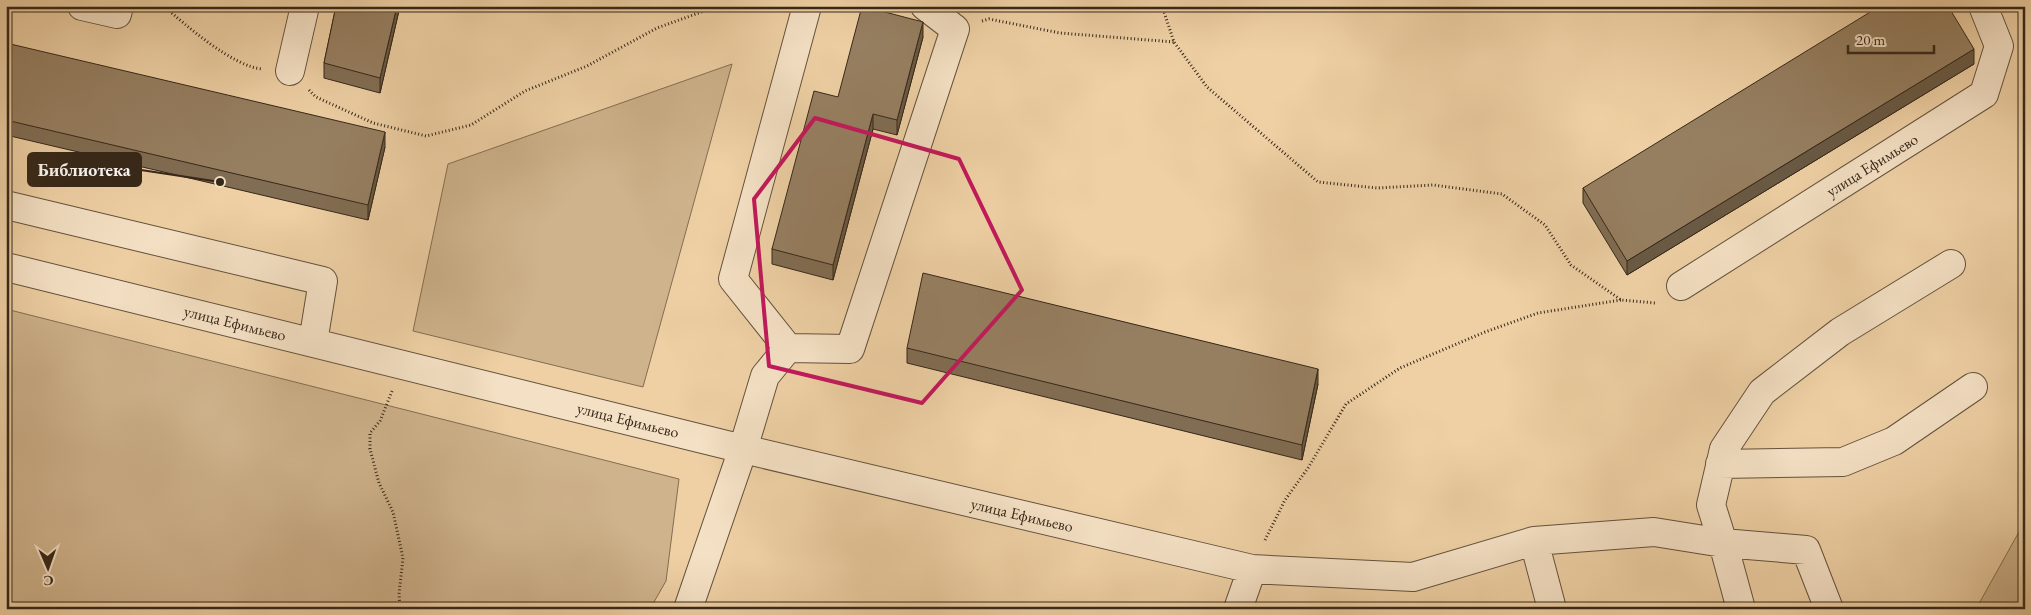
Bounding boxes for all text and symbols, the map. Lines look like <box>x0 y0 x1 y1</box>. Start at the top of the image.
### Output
scale bar <box>1848 22 1935 54</box>
text: 20 m <box>1856 30 1885 49</box>
street label: улица Ефимьево <box>1822 128 1922 202</box>
callout: Библиотека <box>28 153 141 186</box>
text: Библиотека <box>37 158 131 181</box>
street label: улица Ефимьево <box>182 300 288 346</box>
street label: улица Ефимьево <box>575 397 681 443</box>
street label: улица Ефимьево <box>969 493 1075 537</box>
north arrow <box>22 542 72 592</box>
text: С <box>43 572 54 590</box>

